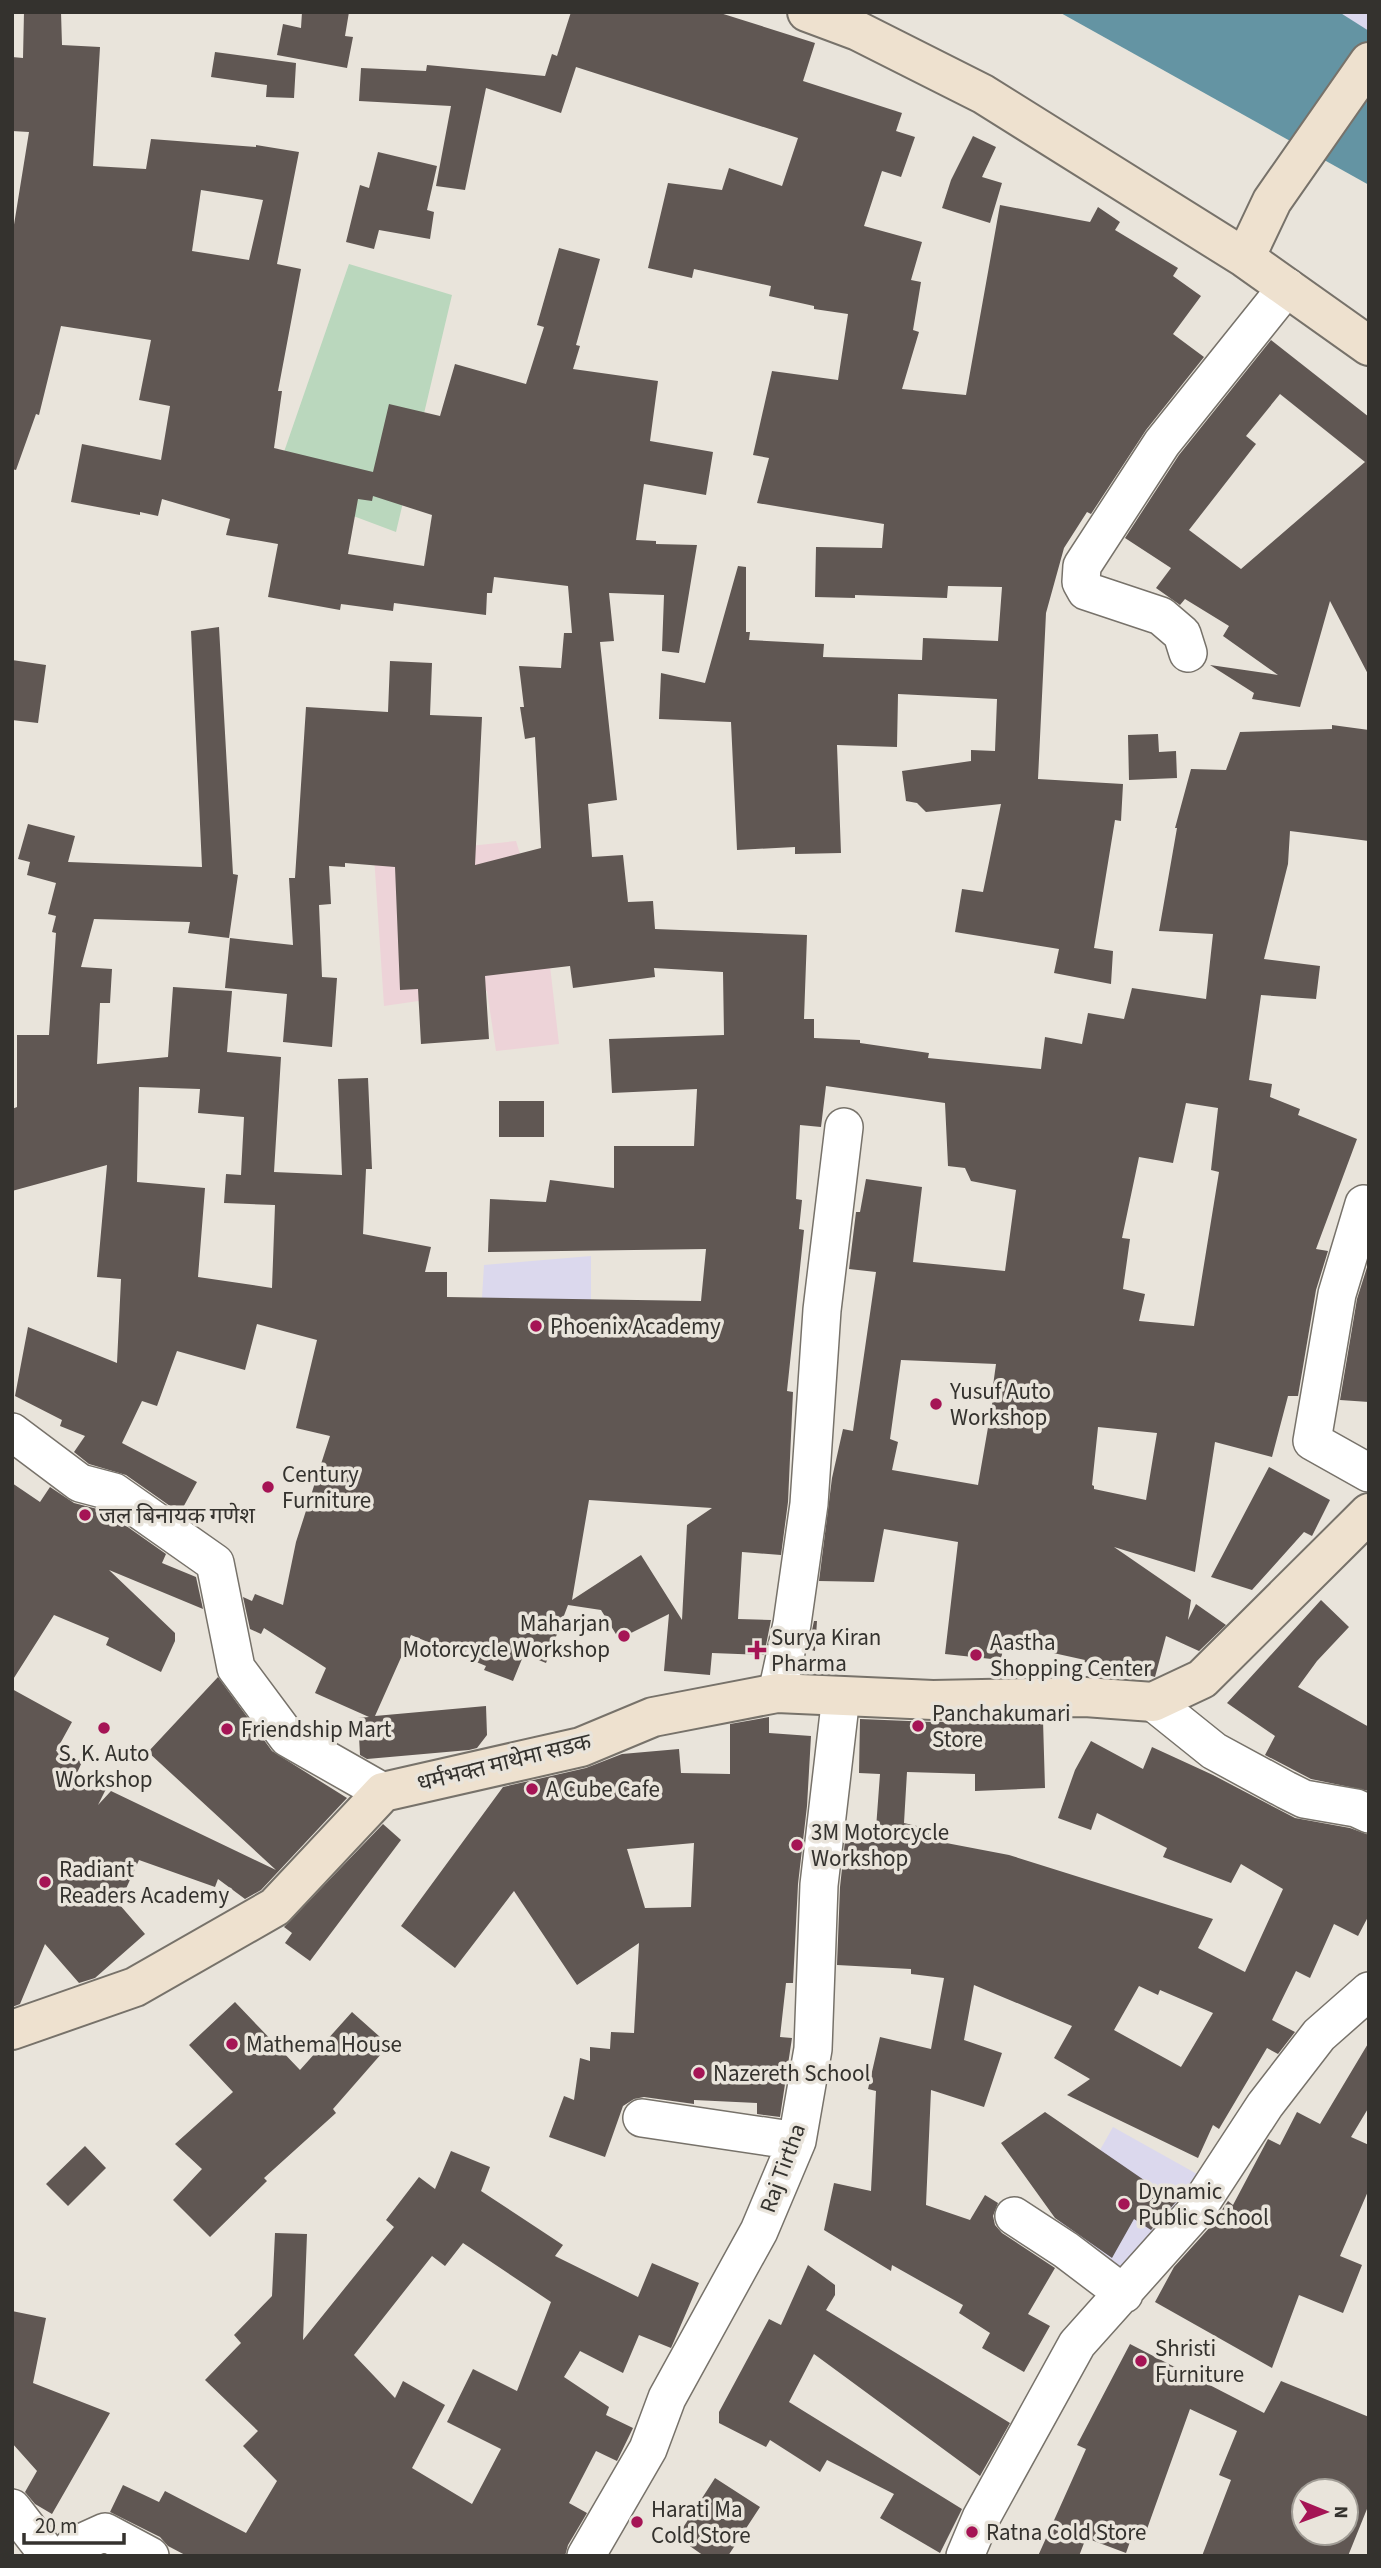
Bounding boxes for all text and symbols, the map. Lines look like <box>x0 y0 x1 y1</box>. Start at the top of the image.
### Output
place label: Phoenix Academy <box>550 1310 721 1343</box>
marker: Phoenix Academy <box>528 1318 544 1334</box>
place label: Yusuf Auto Workshop <box>949 1375 1051 1434</box>
marker: Yusuf Auto Workshop <box>928 1396 944 1412</box>
place label: Century Furniture <box>282 1458 371 1517</box>
marker: Century Furniture <box>260 1479 276 1495</box>
place label: जल बिनायक गणेश <box>99 1499 255 1532</box>
marker: जल बिनायक गणेश <box>77 1507 93 1523</box>
place label: Maharjan Motorcycle Workshop <box>403 1607 610 1666</box>
place label: Surya Kiran Pharma <box>771 1621 881 1680</box>
place label: Aastha Shopping Center <box>990 1626 1152 1685</box>
marker: Maharjan Motorcycle Workshop <box>616 1628 632 1644</box>
marker: Surya Kiran Pharma <box>749 1642 765 1658</box>
marker: Aastha Shopping Center <box>968 1647 984 1663</box>
place label: Panchakumari Store <box>932 1697 1071 1756</box>
place label: Friendship Mart <box>241 1713 392 1746</box>
marker: Panchakumari Store <box>910 1718 926 1734</box>
marker: S. K. Auto Workshop <box>96 1720 112 1736</box>
marker: Friendship Mart <box>219 1721 235 1737</box>
street label: धर्मभक्त माथेमा सडक <box>414 1725 596 1800</box>
place label: S. K. Auto Workshop <box>55 1737 153 1796</box>
place label: A Cube Cafe <box>546 1773 660 1806</box>
marker: A Cube Cafe <box>524 1781 540 1797</box>
place label: 3M Motorcycle Workshop <box>811 1816 949 1875</box>
marker: 3M Motorcycle Workshop <box>789 1837 805 1853</box>
place label: Radiant Readers Academy <box>59 1853 229 1912</box>
marker: Radiant Readers Academy <box>37 1874 53 1890</box>
place label: Mathema House <box>246 2028 402 2061</box>
marker: Mathema House <box>224 2036 240 2052</box>
place label: Nazereth School <box>713 2057 870 2090</box>
marker: Nazereth School <box>691 2065 707 2081</box>
street label: Raj Tirtha <box>751 2119 814 2217</box>
place label: Dynamic Public School <box>1138 2175 1269 2234</box>
marker: Dynamic Public School <box>1116 2196 1132 2212</box>
place label: Shristi Furniture <box>1155 2332 1244 2391</box>
marker: Shristi Furniture <box>1133 2353 1149 2369</box>
north arrow <box>1290 2477 1360 2547</box>
place label: Harati Ma Cold Store <box>651 2493 751 2552</box>
scale bar <box>24 2502 124 2546</box>
text: N <box>1327 2506 1354 2519</box>
text: 20 m <box>35 2511 77 2541</box>
marker: Harati Ma Cold Store <box>629 2514 645 2530</box>
place label: Ratna Cold Store <box>986 2516 1146 2549</box>
marker: Ratna Cold Store <box>964 2524 980 2540</box>

